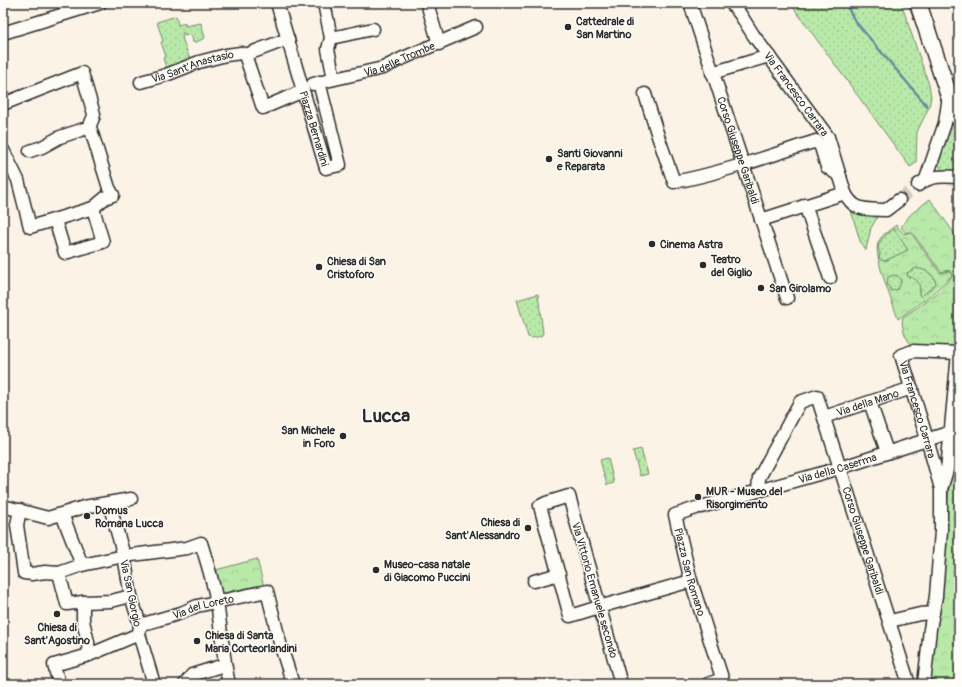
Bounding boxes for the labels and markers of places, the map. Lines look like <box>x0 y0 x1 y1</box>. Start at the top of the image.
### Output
place label: Cattedrale di San Martino <box>576 15 634 41</box>
marker: Cattedrale di San Martino <box>563 22 573 32</box>
place label: Santi Giovanni e Reparata <box>556 147 622 173</box>
marker: Santi Giovanni e Reparata <box>544 154 554 164</box>
place label: Cinema Astra <box>660 238 723 251</box>
marker: Cinema Astra <box>647 239 657 249</box>
place label: Teatro del Giglio <box>710 253 752 279</box>
place label: Chiesa di San Cristoforo <box>327 255 386 281</box>
marker: Teatro del Giglio <box>698 260 708 270</box>
marker: Chiesa di San Cristoforo <box>314 262 324 272</box>
place label: San Girolamo <box>769 282 831 295</box>
marker: San Girolamo <box>756 283 766 293</box>
place label: San Michele in Foro <box>281 424 336 450</box>
marker: San Michele in Foro <box>338 431 348 441</box>
place label: MUR - Museo del Risorgimento <box>706 485 783 511</box>
marker: MUR - Museo del Risorgimento <box>693 492 703 502</box>
place label: Domus Romana Lucca <box>95 504 163 530</box>
marker: Domus Romana Lucca <box>82 511 92 521</box>
place label: Chiesa di Sant'Alessandro <box>445 516 520 542</box>
marker: Chiesa di Sant'Alessandro <box>523 523 533 533</box>
place label: Museo-casa natale di Giacomo Puccini <box>384 558 471 584</box>
marker: Museo-casa natale di Giacomo Puccini <box>371 565 381 575</box>
marker: Chiesa di Sant'Agostino <box>52 609 62 619</box>
place label: Chiesa di Sant'Agostino <box>24 621 90 647</box>
place label: Chiesa di Santa Maria Corteorlandini <box>205 629 297 655</box>
marker: Chiesa di Santa Maria Corteorlandini <box>192 636 202 646</box>

